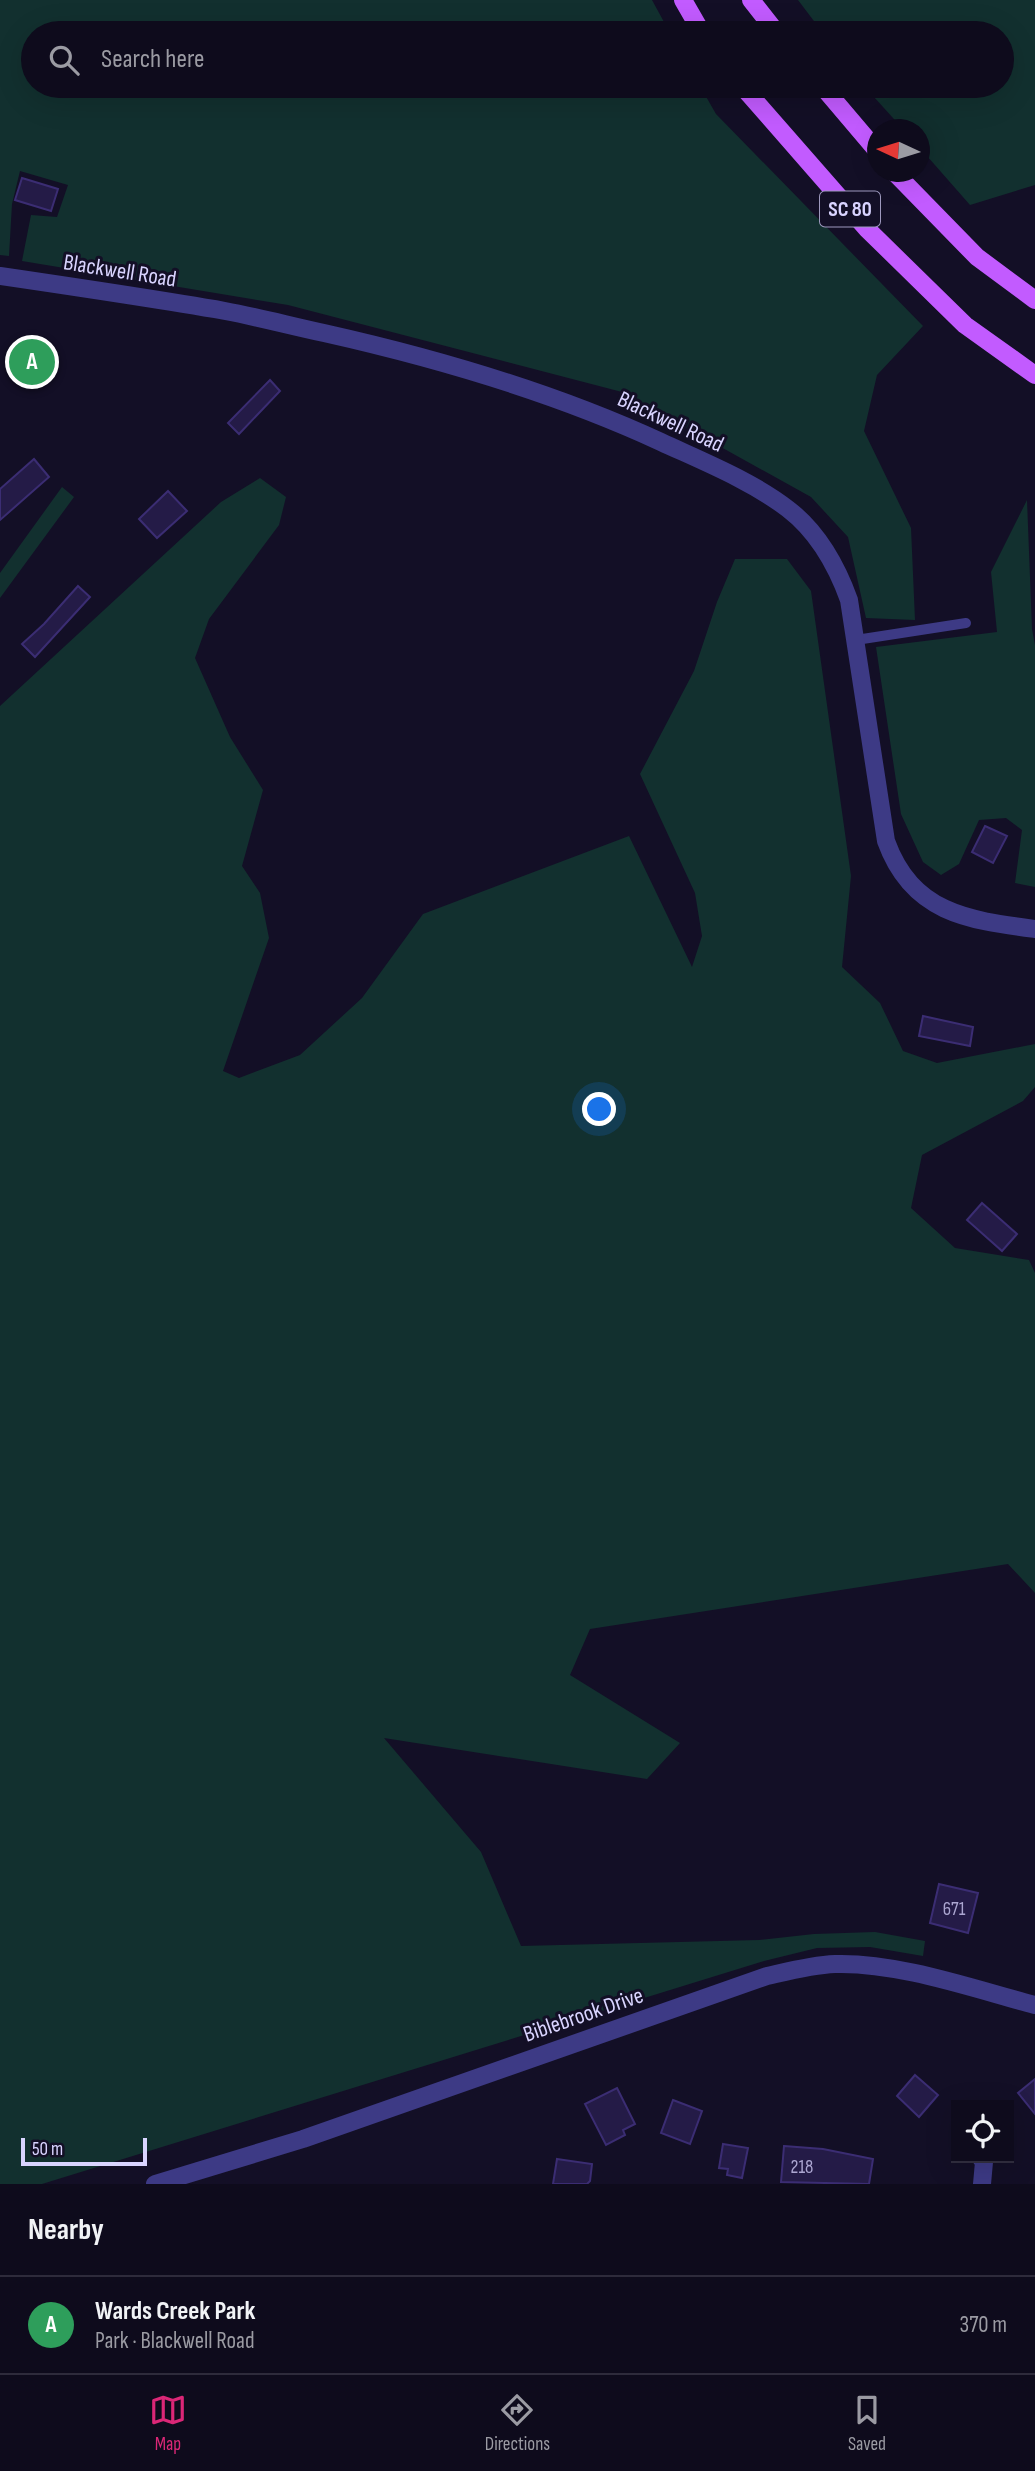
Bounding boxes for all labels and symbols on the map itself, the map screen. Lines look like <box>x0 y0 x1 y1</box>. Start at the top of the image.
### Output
north arrow <box>867 119 930 182</box>
road number: SC 80 <box>820 192 880 227</box>
street label: Blackwell Road <box>61 248 178 294</box>
pin: A <box>9 336 55 388</box>
street label: Blackwell Road <box>613 385 728 459</box>
your location <box>582 1092 616 1126</box>
house number: 671 <box>943 1898 966 1921</box>
street label: Biblebrook Drive <box>520 1981 647 2049</box>
scale bar <box>21 2135 147 2167</box>
house number: 218 <box>791 2156 813 2179</box>

